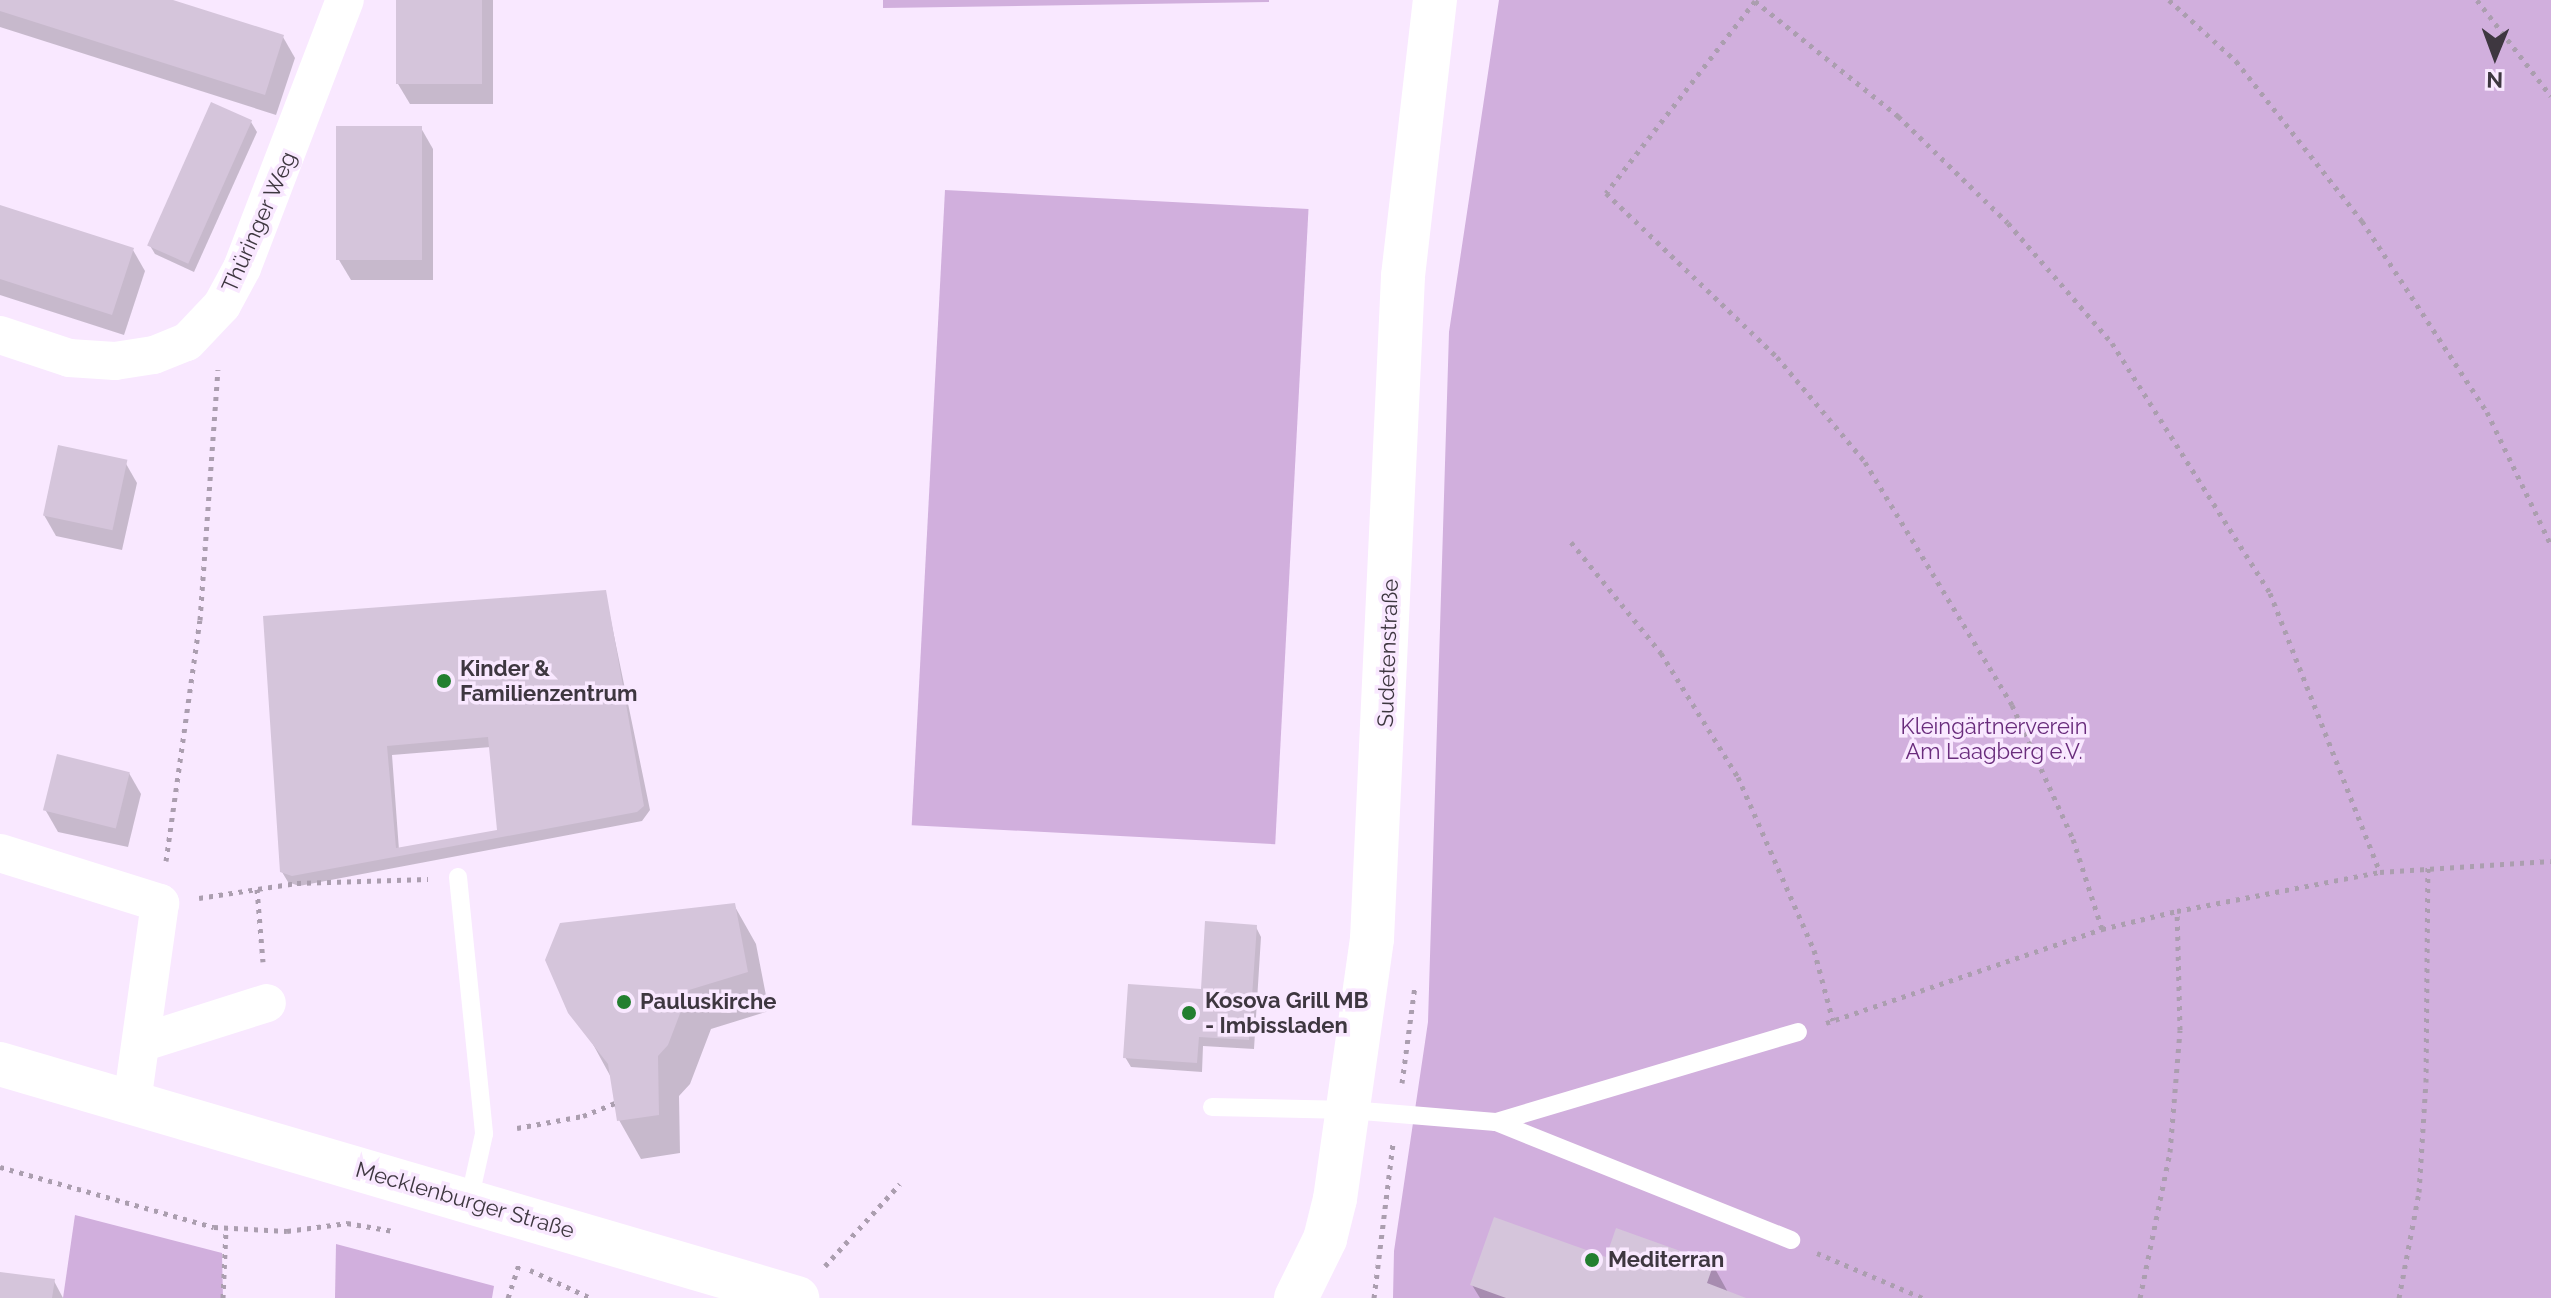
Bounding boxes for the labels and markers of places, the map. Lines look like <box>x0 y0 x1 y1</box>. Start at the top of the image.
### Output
place label: Kinder & Familienzentrum <box>460 655 638 706</box>
marker: Kinder & Familienzentrum <box>435 672 453 690</box>
place label: Kosova Grill MB - Imbissladen <box>1205 987 1369 1038</box>
place label: Pauluskirche <box>640 989 776 1015</box>
marker: Pauluskirche <box>615 993 633 1011</box>
marker: Kosova Grill MB - Imbissladen <box>1180 1004 1198 1022</box>
place label: Mediterran <box>1608 1247 1724 1273</box>
marker: Mediterran <box>1583 1251 1601 1269</box>

